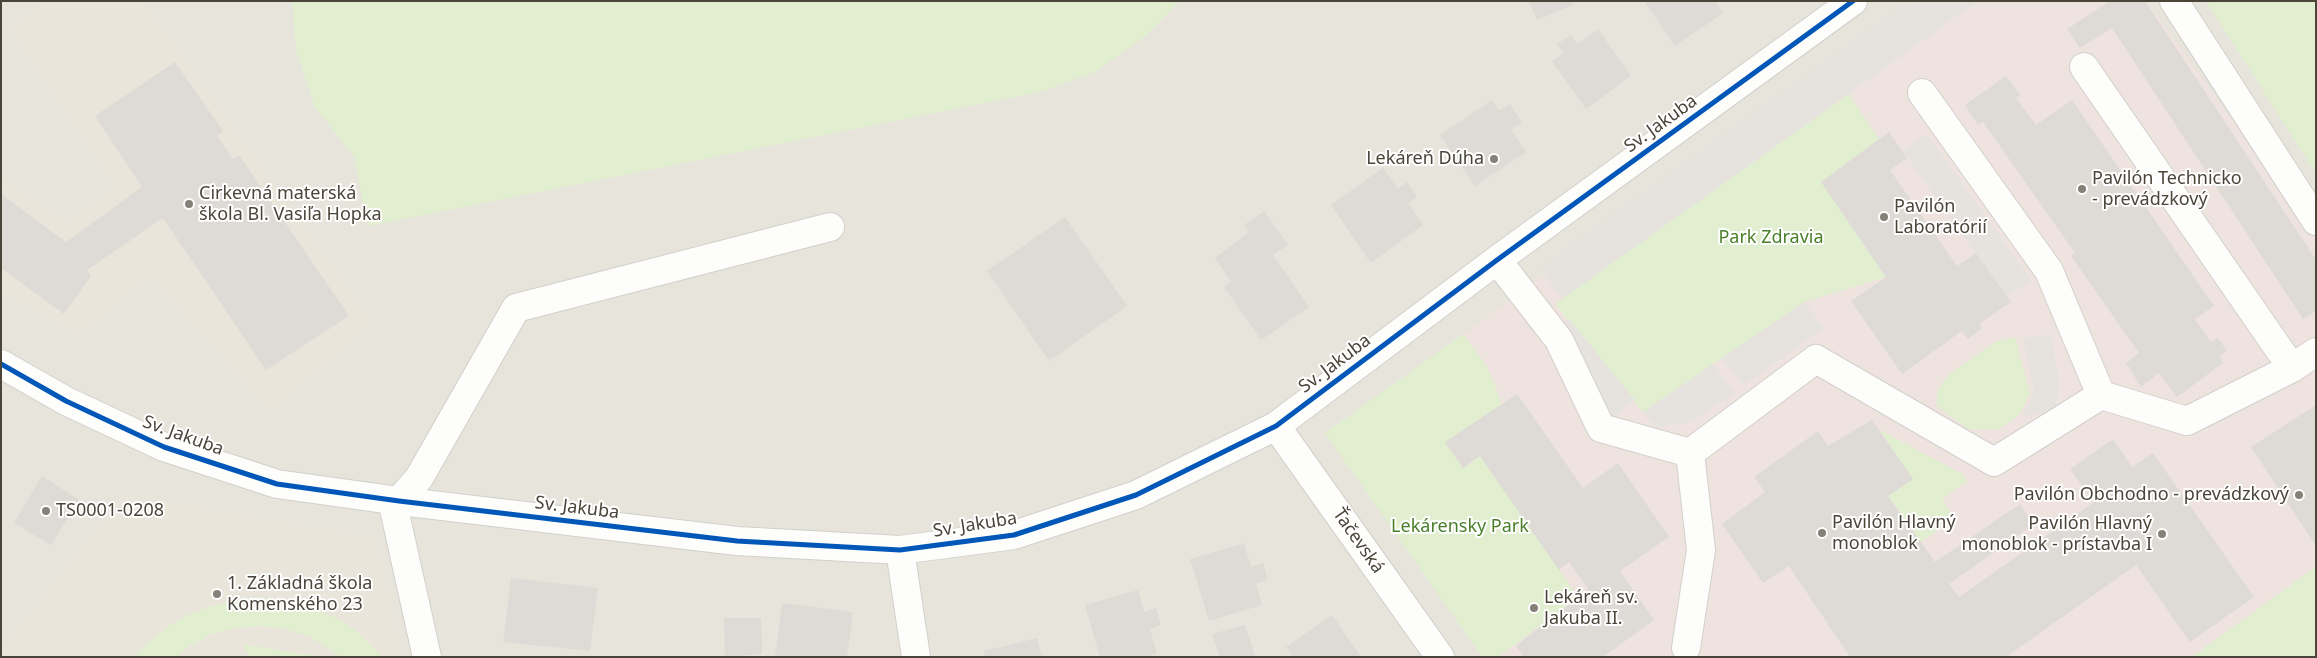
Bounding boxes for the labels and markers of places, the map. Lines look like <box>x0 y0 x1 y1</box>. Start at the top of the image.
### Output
place label: Lekáreň Dúha <box>1366 148 1484 170</box>
marker: Lekáreň Dúha <box>1488 153 1500 165</box>
place label: Pavilón Technicko - prevádzkový <box>2092 168 2242 210</box>
place label: Cirkevná materská škola Bl. Vasiľa Hopka <box>199 183 382 225</box>
marker: Pavilón Technicko - prevádzkový <box>2076 183 2088 195</box>
place label: Pavilón Laboratórií <box>1894 196 1987 238</box>
marker: Cirkevná materská škola Bl. Vasiľa Hopka <box>183 198 195 210</box>
marker: Pavilón Laboratórií <box>1878 211 1890 223</box>
place label: Pavilón Obchodno - prevádzkový <box>2014 484 2289 506</box>
marker: Pavilón Obchodno - prevádzkový <box>2293 489 2305 501</box>
place label: TS0001-0208 <box>56 500 164 522</box>
marker: TS0001-0208 <box>40 505 52 517</box>
place label: Pavilón Hlavný monoblok <box>1832 512 1956 554</box>
place label: Pavilón Hlavný monoblok - prístavba I <box>1961 513 2152 556</box>
marker: Pavilón Hlavný monoblok <box>1816 527 1828 539</box>
marker: Pavilón Hlavný monoblok - prístavba I <box>2156 528 2168 540</box>
place label: 1. Základná škola Komenského 23 <box>227 573 372 616</box>
place label: Lekáreň sv. Jakuba II. <box>1544 587 1638 630</box>
marker: 1. Základná škola Komenského 23 <box>211 588 223 600</box>
marker: Lekáreň sv. Jakuba II. <box>1528 602 1540 614</box>

